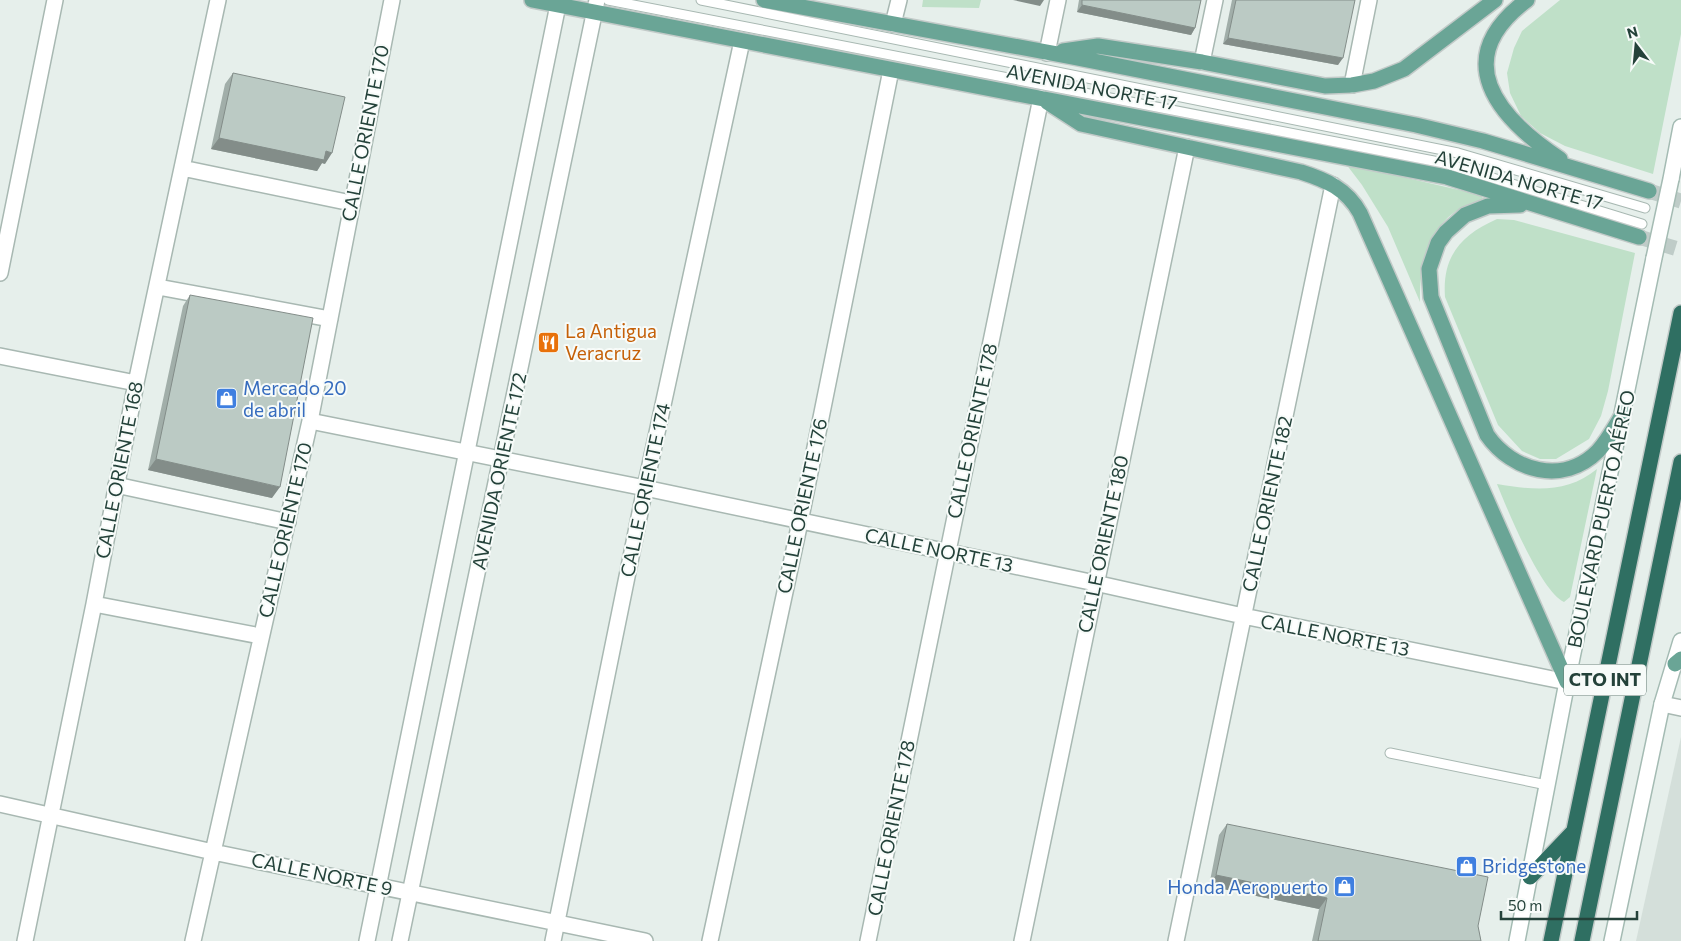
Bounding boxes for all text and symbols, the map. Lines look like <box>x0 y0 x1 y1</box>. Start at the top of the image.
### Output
north arrow <box>1611 20 1661 70</box>
text: N <box>1625 22 1640 42</box>
street label: CALLE ORIENTE 170 <box>336 43 393 223</box>
street label: AVENIDA NORTE 17 <box>1005 59 1179 114</box>
street label: AVENIDA NORTE 17 <box>1433 145 1606 214</box>
place label: La Antigua Veracruz <box>565 319 657 364</box>
restaurant icon: La Antigua Veracruz <box>537 330 561 354</box>
street label: CALLE ORIENTE 178 <box>942 341 1001 521</box>
street label: AVENIDA ORIENTE 172 <box>466 370 531 571</box>
place label: Mercado 20 de abril <box>243 376 347 421</box>
street label: CALLE ORIENTE 168 <box>90 379 147 561</box>
shop icon: Mercado 20 de abril <box>215 387 239 411</box>
street label: BOULEVARD PUERTO AÉREO <box>1562 388 1639 650</box>
street label: CALLE ORIENTE 174 <box>615 401 674 579</box>
street label: CALLE ORIENTE 182 <box>1237 414 1296 594</box>
street label: CALLE ORIENTE 176 <box>772 416 831 596</box>
street label: CALLE ORIENTE 170 <box>253 440 316 620</box>
street label: CALLE ORIENTE 180 <box>1072 453 1133 635</box>
street label: CALLE NORTE 13 <box>863 523 1015 576</box>
street label: CALLE NORTE 13 <box>1259 609 1411 660</box>
road number: CTO INT <box>1564 664 1646 696</box>
street label: CALLE ORIENTE 178 <box>862 738 919 918</box>
street label: CALLE NORTE 9 <box>249 847 395 900</box>
shop icon: Bridgestone <box>1454 854 1478 878</box>
place label: Bridgestone <box>1482 854 1586 877</box>
place label: Honda Aeropuerto <box>1167 875 1328 898</box>
shop icon: Honda Aeropuerto <box>1332 875 1356 899</box>
scale bar <box>1501 888 1637 920</box>
text: 50 m <box>1508 896 1542 914</box>

